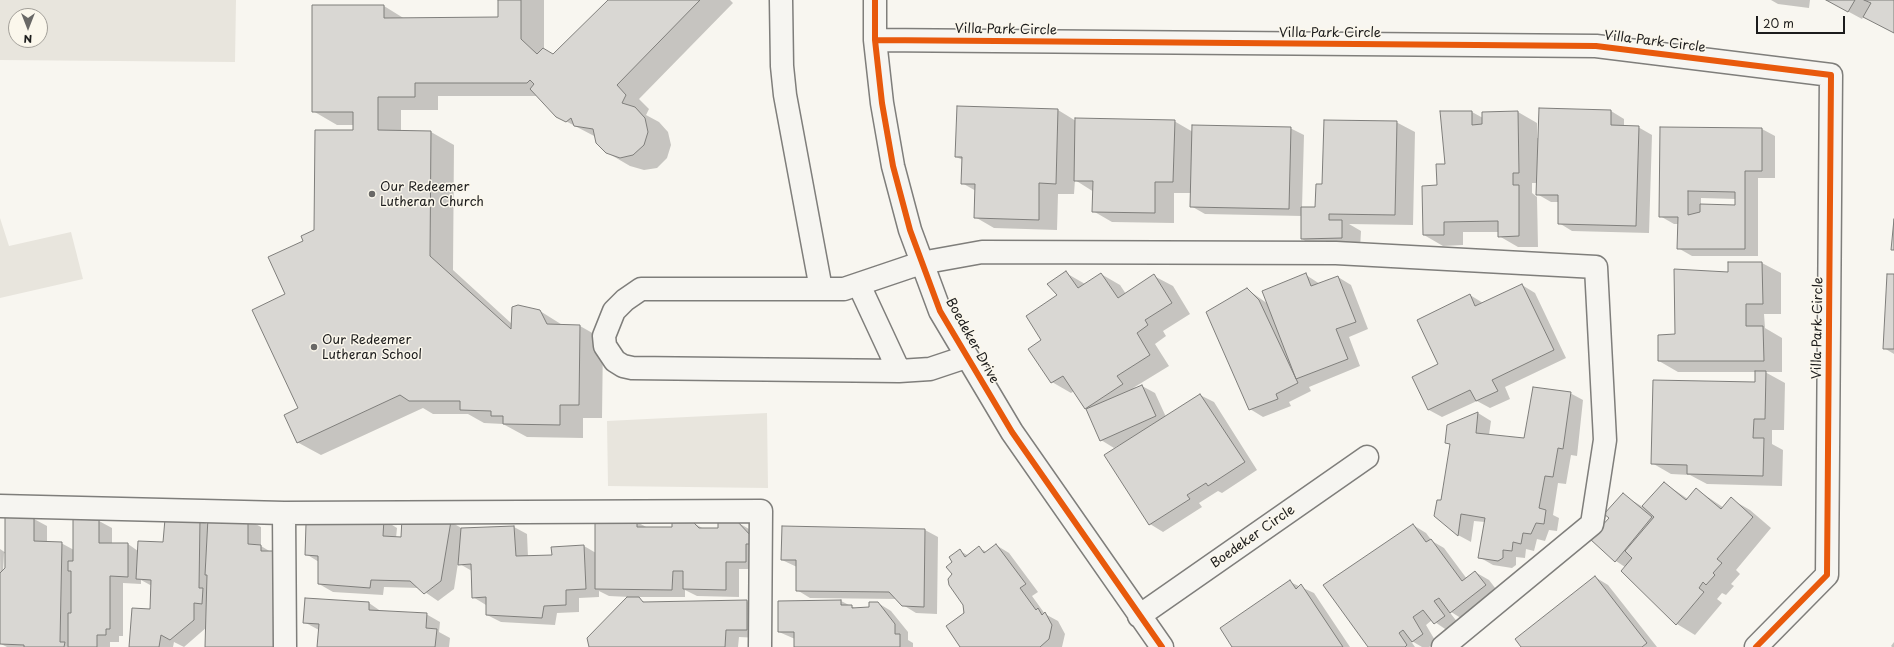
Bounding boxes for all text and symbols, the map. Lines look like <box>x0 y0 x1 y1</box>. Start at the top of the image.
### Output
north arrow <box>8 8 48 48</box>
scale bar <box>1758 8 1847 34</box>
text: 20 m <box>1763 14 1794 32</box>
street label: Villa Park Circle <box>955 21 1057 39</box>
street label: Villa Park Circle <box>1279 25 1381 41</box>
street label: Villa Park Circle <box>1603 28 1707 56</box>
text: N <box>24 31 32 48</box>
place label: Our Redeemer Lutheran Church <box>380 179 484 210</box>
marker: Our Redeemer Lutheran Church <box>367 189 377 199</box>
street label: Villa Park Circle <box>1809 277 1827 379</box>
street label: Boedeker Drive <box>942 296 1002 386</box>
place label: Our Redeemer Lutheran School <box>322 332 422 363</box>
marker: Our Redeemer Lutheran School <box>309 342 319 352</box>
street label: Boedeker Circle <box>1208 502 1298 572</box>

